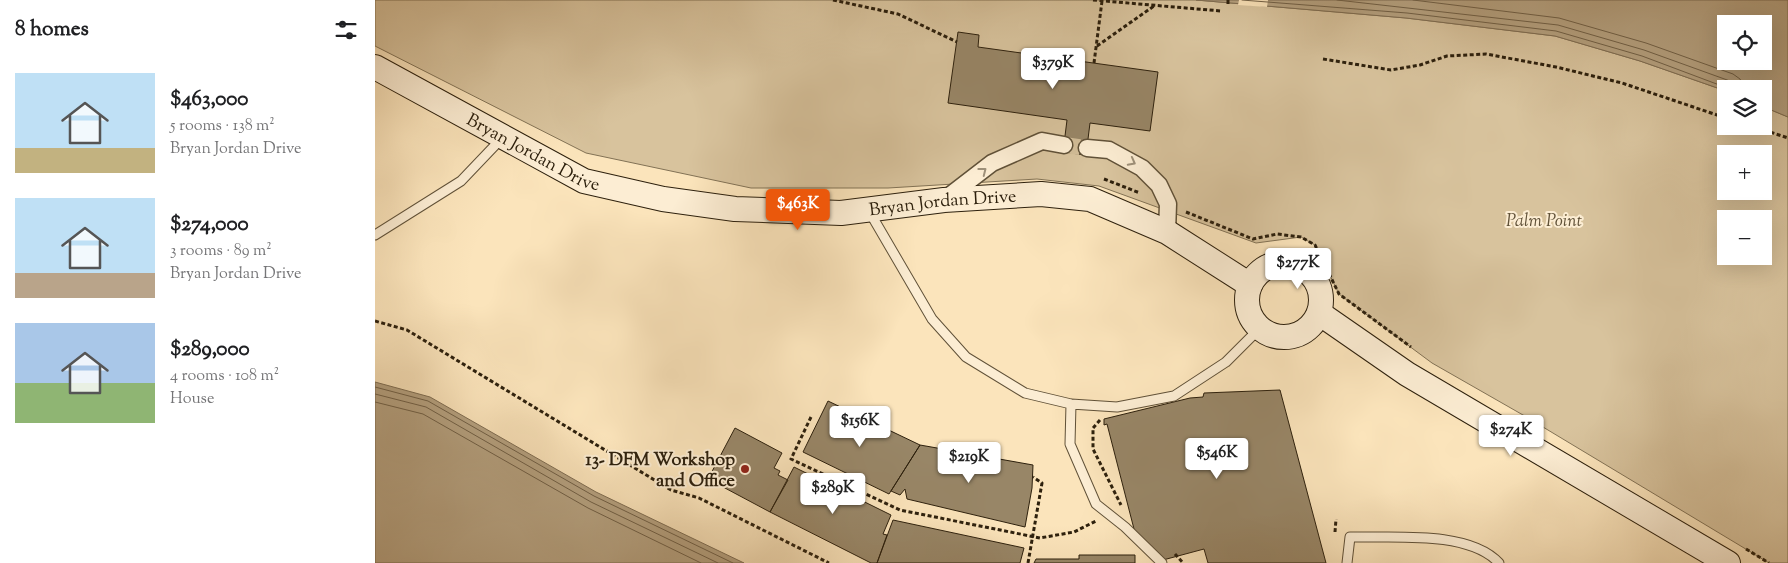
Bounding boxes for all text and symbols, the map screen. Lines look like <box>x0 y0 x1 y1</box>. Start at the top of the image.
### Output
text: 8 homes <box>15 15 89 45</box>
map controls <box>1717 15 1772 265</box>
button: locate <box>1717 15 1772 70</box>
icon: filters <box>332 16 360 44</box>
pin: $379K <box>1018 48 1088 90</box>
text: $379K <box>1032 52 1074 75</box>
button: layers <box>1717 80 1772 135</box>
text: $463,000 <box>170 85 248 115</box>
icon: home <box>55 93 115 153</box>
street label: Bryan Jordan Drive <box>461 108 602 199</box>
text: 5 rooms · 138 m² <box>170 115 275 138</box>
text: Bryan Jordan Drive <box>170 138 301 161</box>
button: + <box>1717 145 1772 200</box>
one-way arrow <box>1127 156 1136 166</box>
one-way arrow <box>977 168 987 177</box>
street label: Bryan Jordan Drive <box>868 185 1017 224</box>
pin: $463K <box>763 188 833 231</box>
text: $463K <box>777 193 819 216</box>
park label: Palm Point <box>1506 209 1583 235</box>
text: $274,000 <box>170 210 249 240</box>
button: − <box>1717 210 1772 265</box>
icon: home <box>55 218 115 278</box>
text: 3 rooms · 89 m² <box>170 240 272 263</box>
pin: $277K <box>1263 248 1333 290</box>
text: $277K <box>1276 252 1320 275</box>
text: Bryan Jordan Drive <box>170 263 301 286</box>
text: $289,000 <box>170 335 250 365</box>
icon: home <box>55 343 115 403</box>
text: 4 rooms · 108 m² <box>170 365 279 388</box>
text: House <box>170 388 214 411</box>
pin: $156K <box>825 406 895 448</box>
text: $156K <box>841 410 879 433</box>
pin: $274K <box>1476 414 1546 457</box>
text: $274K <box>1490 419 1532 442</box>
pin: $546K <box>1182 438 1252 480</box>
pin: $219K <box>934 442 1004 484</box>
text: $546K <box>1196 442 1238 465</box>
text: $219K <box>949 446 989 469</box>
place label: 13- DFM Workshop and Office <box>586 448 736 495</box>
marker: 13- DFM Workshop and Office <box>739 463 751 475</box>
pin: $289K <box>798 472 868 515</box>
text: $289K <box>811 477 855 500</box>

